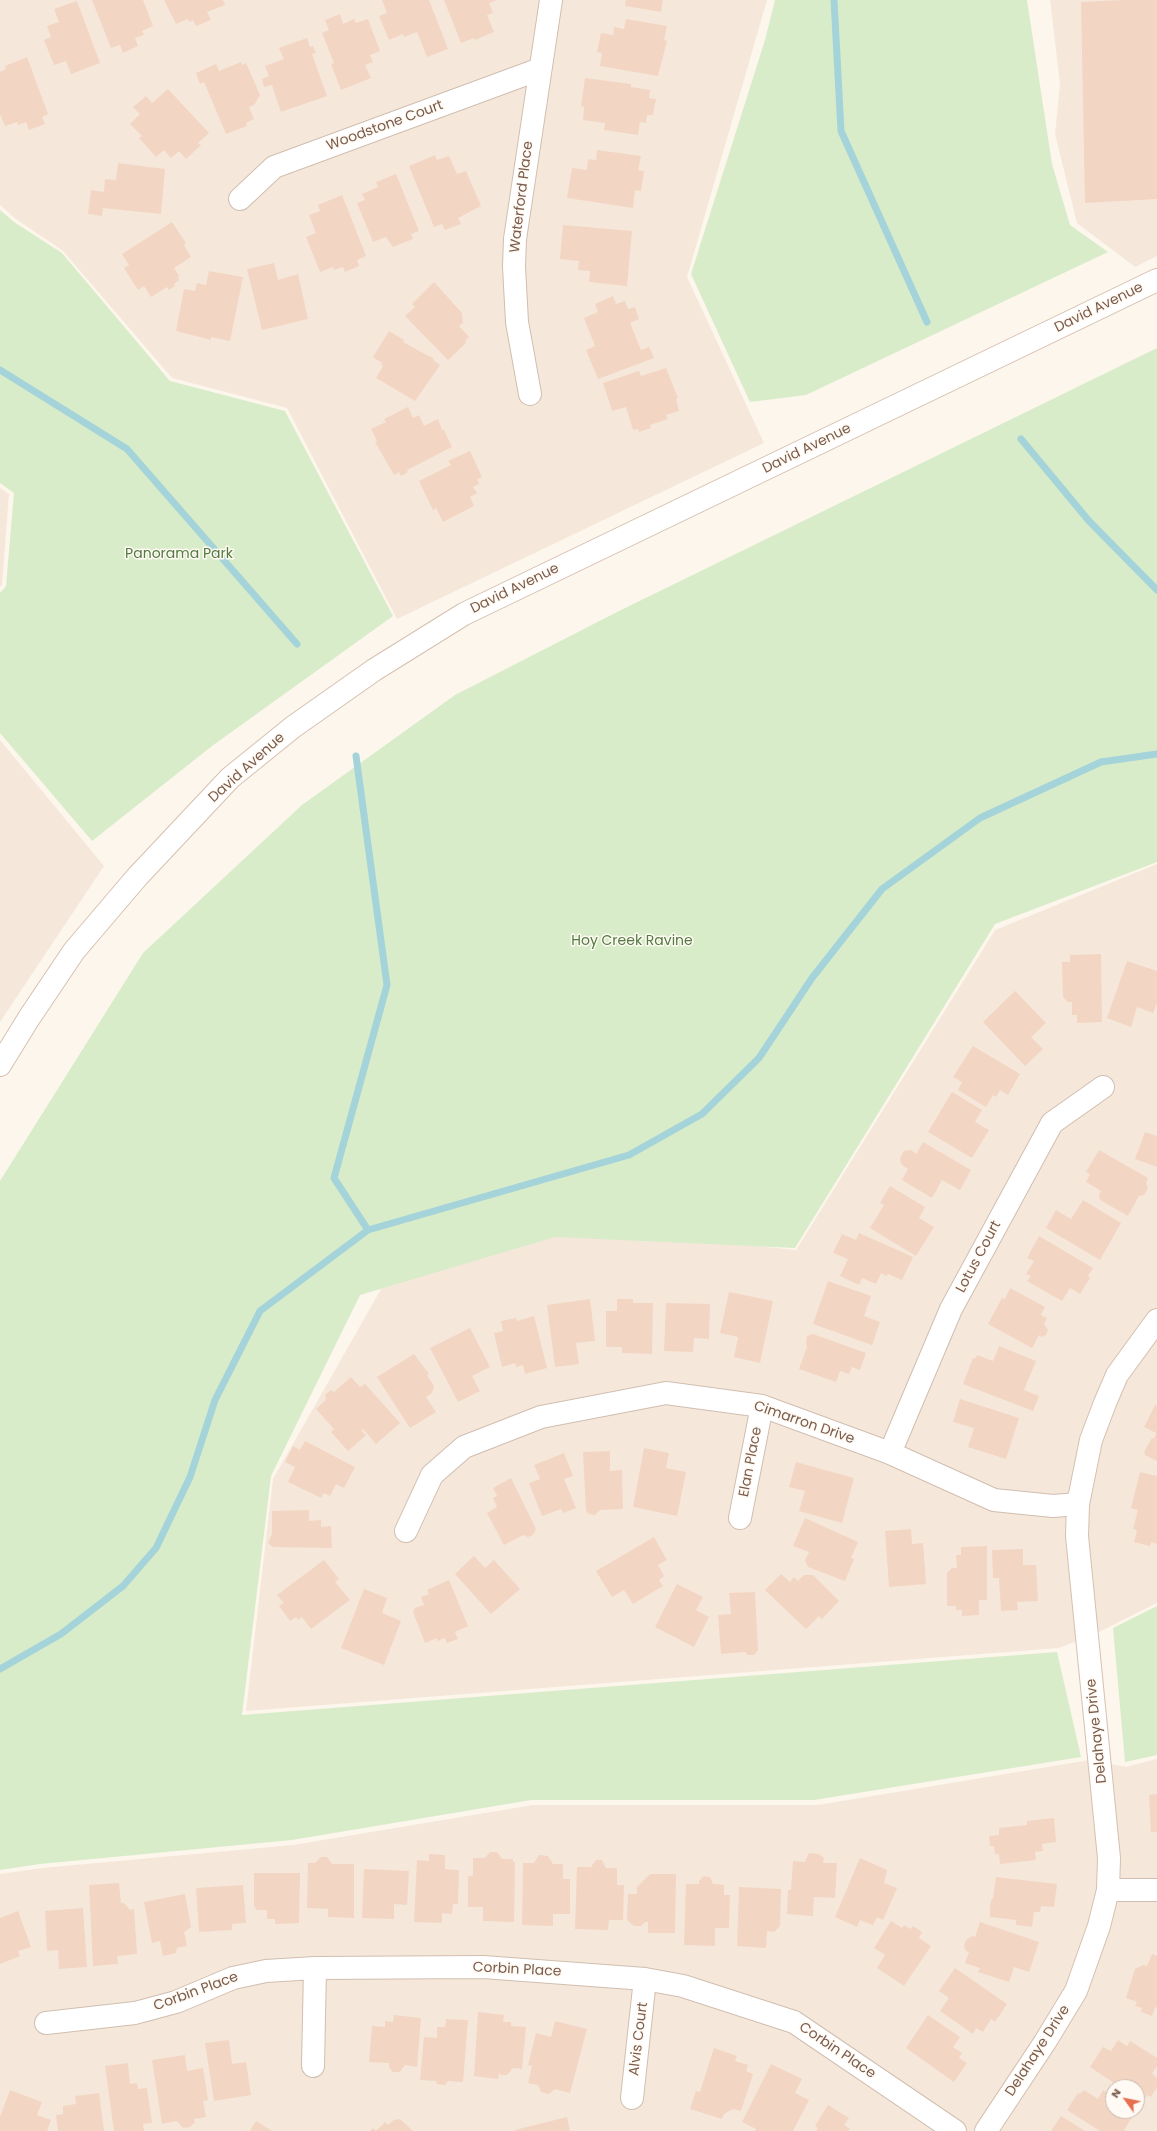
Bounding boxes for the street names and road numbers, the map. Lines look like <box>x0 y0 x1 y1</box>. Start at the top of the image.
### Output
street label: Woodstone Court <box>324 97 446 155</box>
street label: Waterford Place <box>507 140 537 254</box>
street label: David Avenue <box>1052 279 1146 337</box>
street label: David Avenue <box>760 420 854 478</box>
street label: David Avenue <box>468 560 562 618</box>
street label: David Avenue <box>206 729 288 807</box>
street label: Lotus Court <box>953 1218 1005 1296</box>
street label: Cimarron Drive <box>751 1398 857 1448</box>
street label: Elan Place <box>736 1426 766 1498</box>
street label: Delahaye Drive <box>1083 1678 1111 1784</box>
street label: Corbin Place <box>472 1959 562 1981</box>
street label: Corbin Place <box>151 1969 241 2015</box>
street label: Alvis Court <box>626 2001 652 2077</box>
street label: Delahaye Drive <box>1002 2002 1074 2100</box>
street label: Corbin Place <box>795 2019 879 2083</box>

